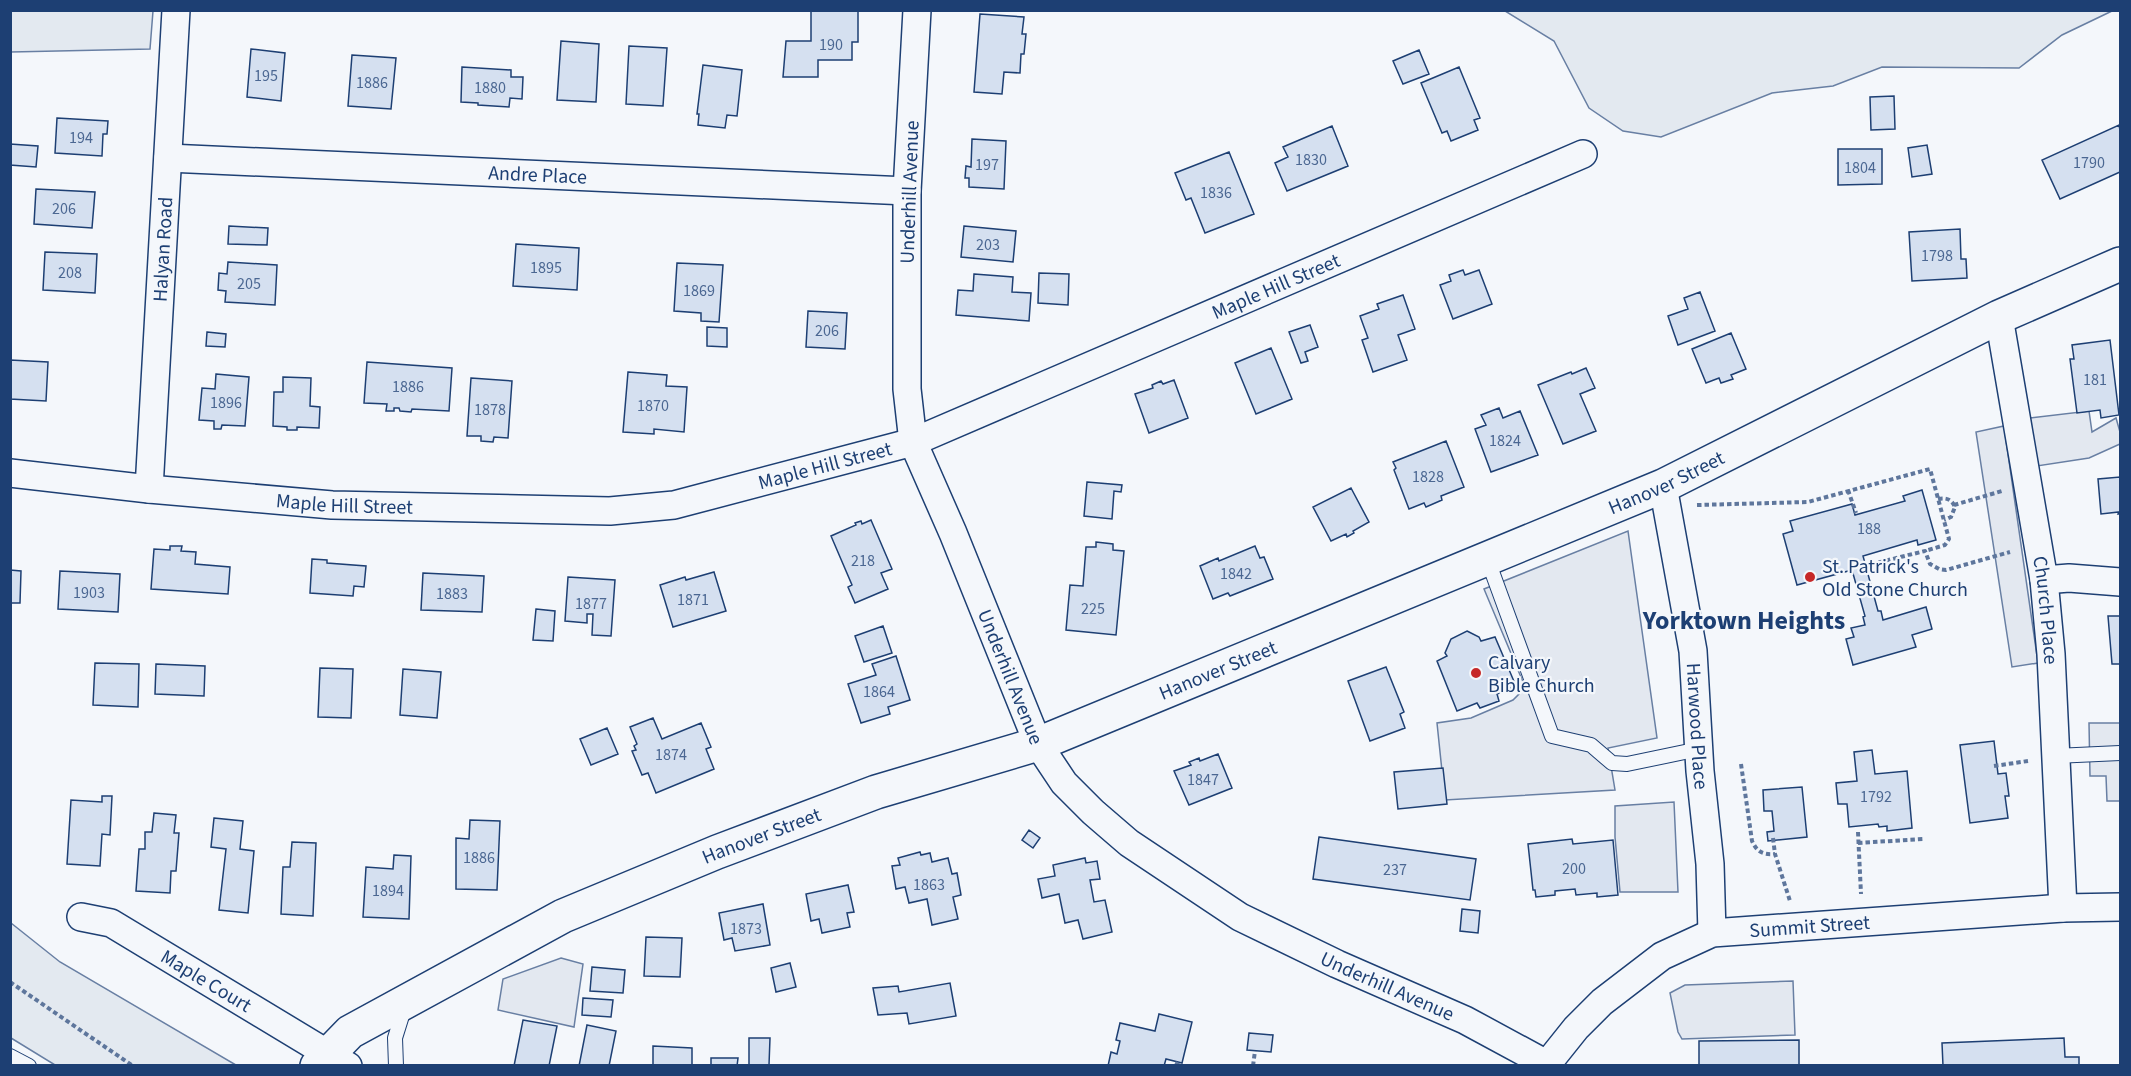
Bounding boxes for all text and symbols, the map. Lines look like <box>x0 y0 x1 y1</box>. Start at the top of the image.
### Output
house number: 190 <box>819 34 843 56</box>
house number: 195 <box>254 65 278 87</box>
house number: 1886 <box>356 72 388 94</box>
house number: 1880 <box>474 77 506 99</box>
street label: Underhill Avenue <box>894 120 926 264</box>
house number: 194 <box>69 127 93 149</box>
house number: 1830 <box>1295 149 1327 171</box>
house number: 1790 <box>2073 152 2105 174</box>
house number: 197 <box>975 154 999 176</box>
house number: 1804 <box>1844 157 1876 179</box>
street label: Andre Place <box>488 159 588 192</box>
house number: 1836 <box>1200 182 1232 204</box>
street label: Halyan Road <box>147 196 180 303</box>
house number: 206 <box>52 198 76 220</box>
house number: 203 <box>976 234 1000 256</box>
house number: 1798 <box>1921 245 1953 267</box>
street label: Maple Hill Street <box>1208 247 1345 327</box>
house number: 1895 <box>530 257 562 279</box>
house number: 208 <box>58 262 82 284</box>
house number: 205 <box>237 273 261 295</box>
house number: 1869 <box>683 280 715 302</box>
house number: 206 <box>815 320 839 342</box>
house number: 181 <box>2083 369 2107 391</box>
house number: 1886 <box>392 376 424 398</box>
house number: 1896 <box>210 392 242 414</box>
house number: 1870 <box>637 395 669 417</box>
house number: 1878 <box>474 399 506 421</box>
house number: 1824 <box>1489 430 1521 452</box>
street label: Maple Hill Street <box>755 435 895 497</box>
street label: Hanover Street <box>1604 444 1730 522</box>
house number: 1828 <box>1412 466 1444 488</box>
street label: Maple Hill Street <box>275 487 413 522</box>
house number: 188 <box>1857 518 1881 540</box>
house number: 218 <box>851 550 875 572</box>
place label: St. Patrick's Old Stone Church <box>1822 553 1968 604</box>
street label: Church Place <box>2025 554 2064 665</box>
house number: 1842 <box>1220 563 1252 585</box>
marker: St. Patrick's Old Stone Church <box>1803 570 1817 584</box>
house number: 1903 <box>73 582 105 604</box>
house number: 1883 <box>436 583 468 605</box>
house number: 1871 <box>677 589 709 611</box>
house number: 1877 <box>575 593 607 615</box>
house number: 225 <box>1081 598 1105 620</box>
district label: Yorktown Heights <box>1642 602 1845 639</box>
street label: Underhill Avenue <box>970 605 1050 749</box>
street label: Hanover Street <box>1155 634 1281 708</box>
place label: Calvary Bible Church <box>1488 649 1595 700</box>
street label: Harwood Place <box>1679 662 1715 791</box>
marker: Calvary Bible Church <box>1469 666 1483 680</box>
house number: 1864 <box>863 681 895 703</box>
house number: 1874 <box>655 744 687 766</box>
house number: 1847 <box>1187 769 1219 791</box>
house number: 1792 <box>1860 786 1892 808</box>
street label: Hanover Street <box>698 801 825 872</box>
house number: 1886 <box>463 847 495 869</box>
house number: 200 <box>1562 858 1586 880</box>
house number: 237 <box>1383 859 1407 881</box>
house number: 1863 <box>913 874 945 896</box>
house number: 1894 <box>372 880 404 902</box>
street label: Summit Street <box>1748 909 1871 945</box>
house number: 1873 <box>730 918 762 940</box>
street label: Maple Court <box>155 943 257 1020</box>
street label: Underhill Avenue <box>1315 945 1458 1029</box>

